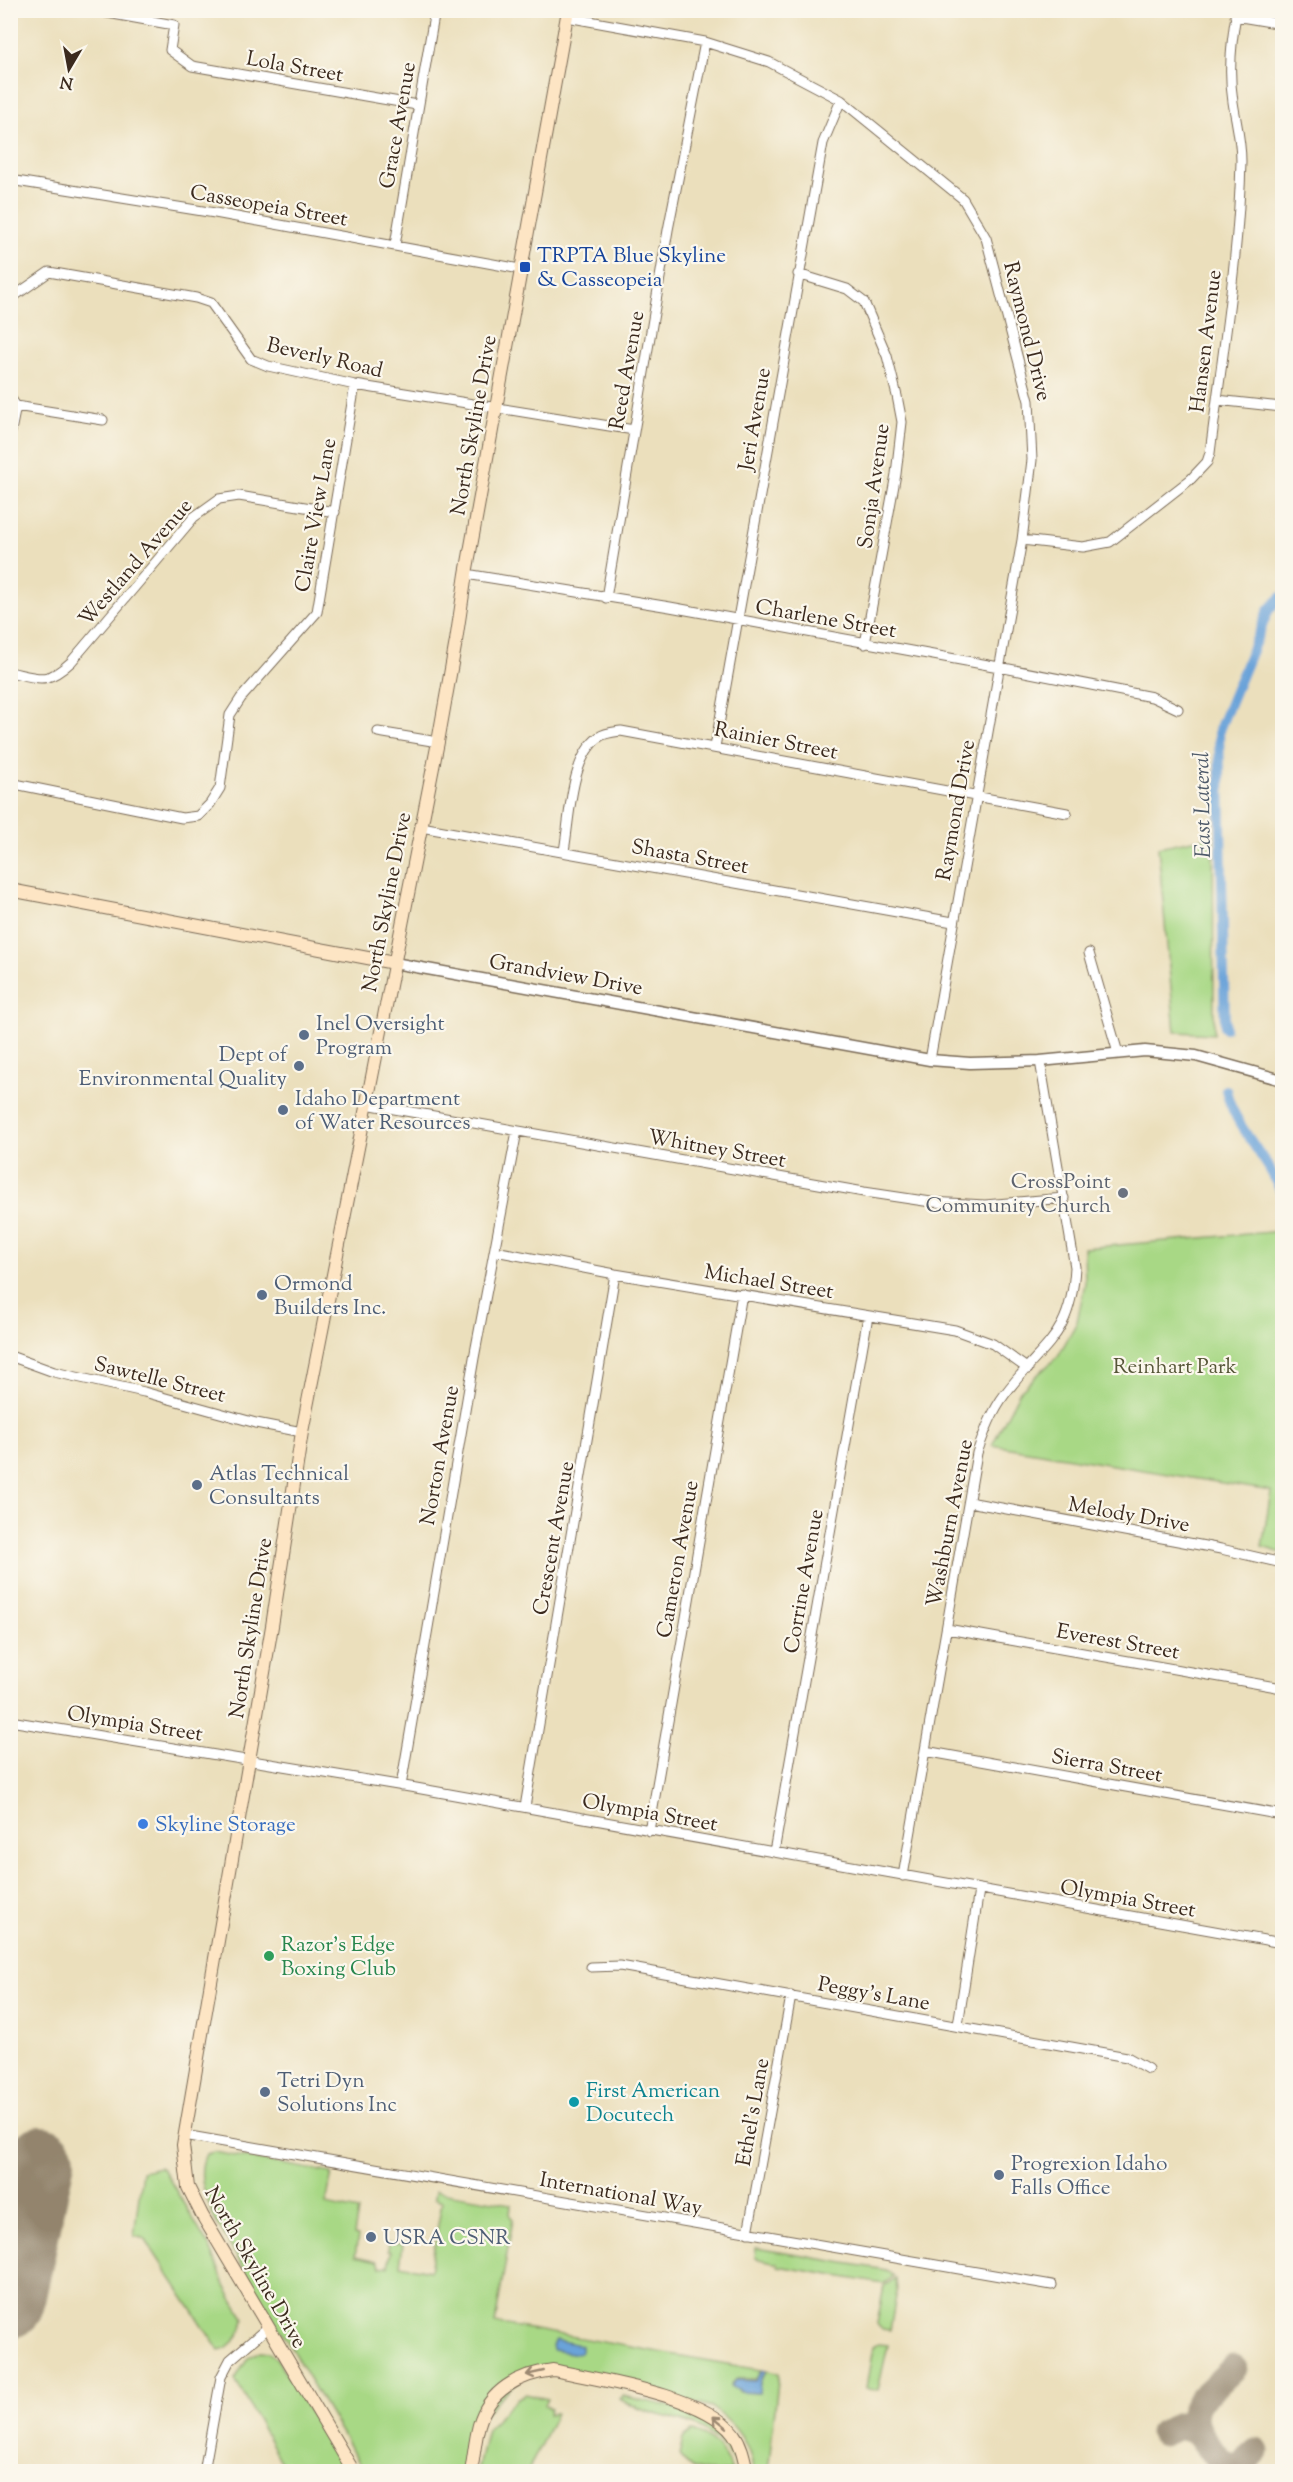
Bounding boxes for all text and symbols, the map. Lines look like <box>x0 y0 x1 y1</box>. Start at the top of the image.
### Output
north arrow <box>39 39 99 99</box>
street label: Lola Street <box>244 45 346 91</box>
street label: Grace Avenue <box>373 60 425 191</box>
text: N <box>58 69 75 94</box>
street label: Casseopeia Street <box>187 178 350 236</box>
place label: TRPTA Blue Skyline & Casseopeia <box>537 242 726 296</box>
street label: Raymond Drive <box>994 259 1058 404</box>
marker: TRPTA Blue Skyline & Casseopeia <box>518 260 532 274</box>
street label: Hansen Avenue <box>1183 268 1231 414</box>
street label: Reed Avenue <box>603 308 653 432</box>
street label: Beverly Road <box>263 331 386 387</box>
street label: North Skyline Drive <box>444 333 506 518</box>
street label: Jeri Avenue <box>732 365 780 474</box>
street label: Sonja Avenue <box>851 422 899 551</box>
street label: Claire View Lane <box>289 436 345 595</box>
street label: Westland Avenue <box>72 493 201 634</box>
street label: Charlene Street <box>753 593 898 647</box>
street label: Rainier Street <box>711 715 840 769</box>
street label: Raymond Drive <box>930 738 984 883</box>
water label: East Lateral <box>1187 751 1221 859</box>
street label: North Skyline Drive <box>356 810 420 995</box>
street label: Shasta Street <box>629 833 751 883</box>
street label: Grandview Drive <box>486 948 645 1004</box>
place label: Inel Oversight Program <box>316 1010 445 1064</box>
marker: Inel Oversight Program <box>297 1028 311 1042</box>
place label: Dept of Environmental Quality <box>79 1041 289 1095</box>
marker: Dept of Environmental Quality <box>292 1059 306 1073</box>
place label: Idaho Department of Water Resources <box>295 1085 471 1139</box>
marker: Idaho Department of Water Resources <box>276 1103 290 1117</box>
street label: Whitney Street <box>645 1123 788 1177</box>
place label: CrossPoint Community Church <box>925 1168 1111 1222</box>
marker: CrossPoint Community Church <box>1116 1186 1130 1200</box>
street label: Michael Street <box>702 1258 835 1308</box>
place label: Ormond Builders Inc. <box>274 1270 386 1324</box>
marker: Ormond Builders Inc. <box>255 1288 269 1302</box>
street label: Sawtelle Street <box>91 1350 228 1412</box>
park label: Reinhart Park <box>1113 1353 1238 1383</box>
street label: Norton Avenue <box>414 1383 468 1528</box>
street label: Washburn Avenue <box>920 1437 982 1610</box>
street label: Crescent Avenue <box>527 1459 583 1618</box>
place label: Atlas Technical Consultants <box>209 1460 349 1514</box>
marker: Atlas Technical Consultants <box>190 1478 204 1492</box>
street label: Cameron Avenue <box>650 1478 708 1641</box>
street label: Melody Drive <box>1066 1491 1192 1541</box>
street label: Corrine Avenue <box>778 1507 832 1656</box>
street label: North Skyline Drive <box>223 1536 281 1721</box>
street label: Everest Street <box>1054 1617 1182 1669</box>
street label: Olympia Street <box>65 1699 205 1751</box>
street label: Sierra Street <box>1049 1742 1165 1791</box>
street label: Olympia Street <box>580 1787 720 1841</box>
place label: Skyline Storage <box>155 1811 296 1841</box>
marker: Skyline Storage <box>136 1817 150 1831</box>
street label: Olympia Street <box>1058 1873 1198 1927</box>
place label: Razor's Edge Boxing Club <box>281 1931 396 1985</box>
marker: Razor's Edge Boxing Club <box>262 1949 276 1963</box>
street label: Peggy's Lane <box>815 1970 932 2020</box>
street label: Ethel's Lane <box>730 2056 778 2169</box>
place label: Tetri Dyn Solutions Inc <box>277 2067 397 2121</box>
place label: First American Docutech <box>586 2077 720 2131</box>
marker: Tetri Dyn Solutions Inc <box>258 2085 272 2099</box>
marker: First American Docutech <box>567 2095 581 2109</box>
place label: Progrexion Idaho Falls Office <box>1011 2150 1167 2204</box>
street label: International Way <box>537 2166 705 2224</box>
marker: Progrexion Idaho Falls Office <box>992 2168 1006 2182</box>
street label: North Skyline Drive <box>196 2181 313 2355</box>
place label: USRA CSNR <box>383 2224 510 2254</box>
marker: USRA CSNR <box>364 2230 378 2244</box>
one-way arrow <box>526 2368 545 2380</box>
one-way arrow <box>712 2415 728 2428</box>

